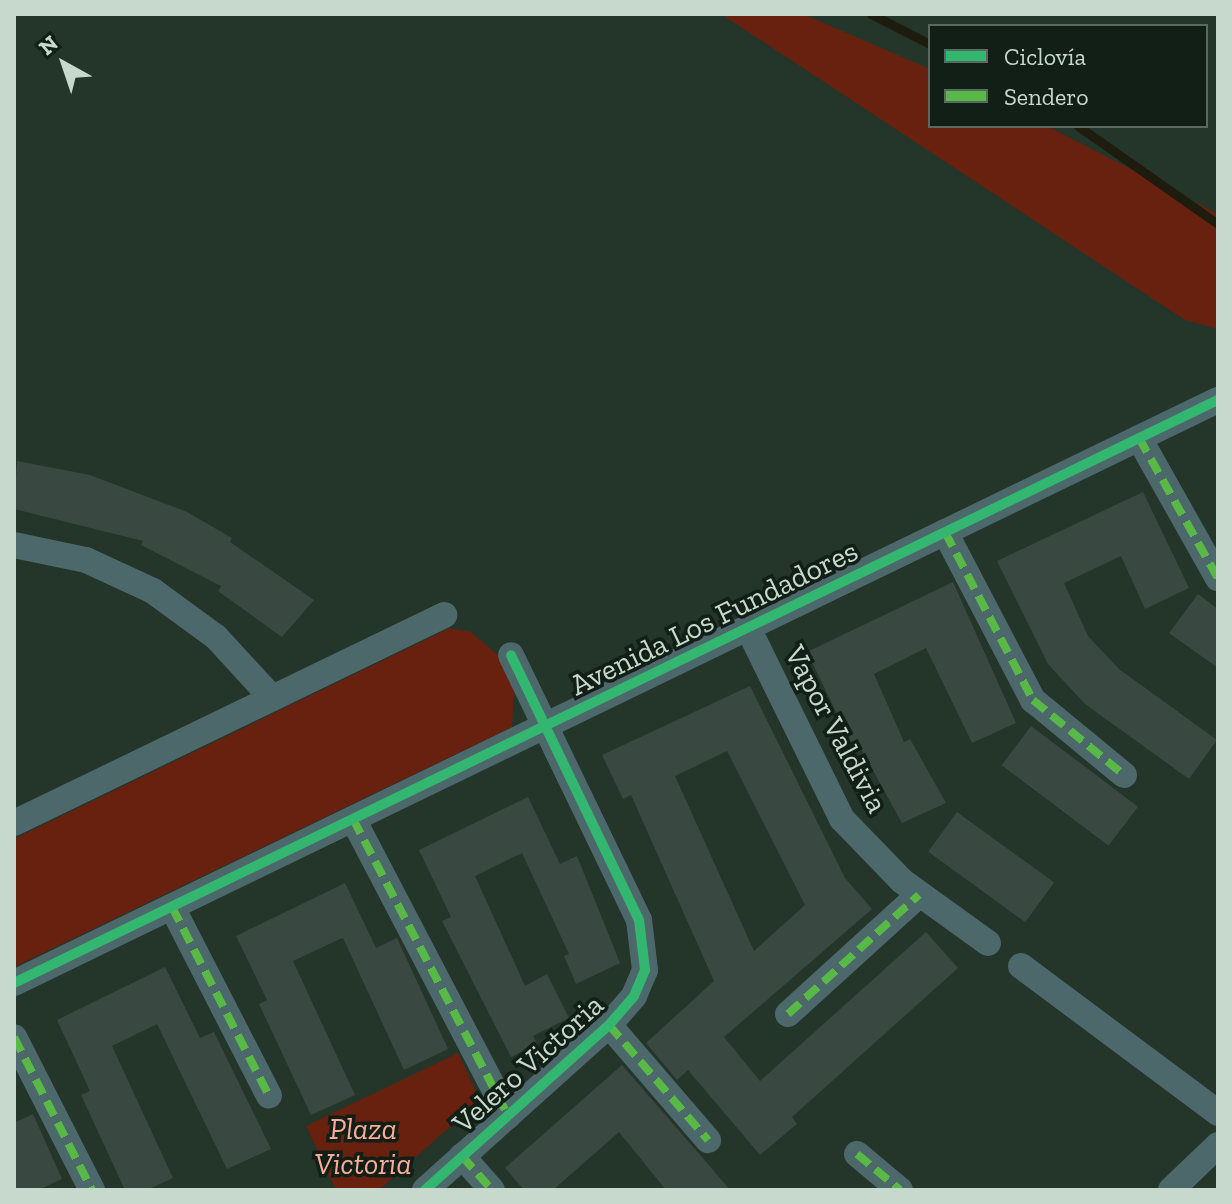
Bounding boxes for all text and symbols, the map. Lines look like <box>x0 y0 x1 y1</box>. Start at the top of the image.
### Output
north arrow <box>24 24 104 104</box>
legend <box>928 24 1208 128</box>
text: N <box>33 30 63 61</box>
text: Ciclovía <box>1004 42 1086 71</box>
text: Sendero <box>1004 82 1089 111</box>
street label: Avenida Los Fundadores <box>564 533 864 703</box>
street label: Vapor Valdivia <box>776 638 896 820</box>
street label: Velero Victoria <box>445 987 611 1141</box>
park label: Plaza Victoria <box>314 1111 412 1182</box>

